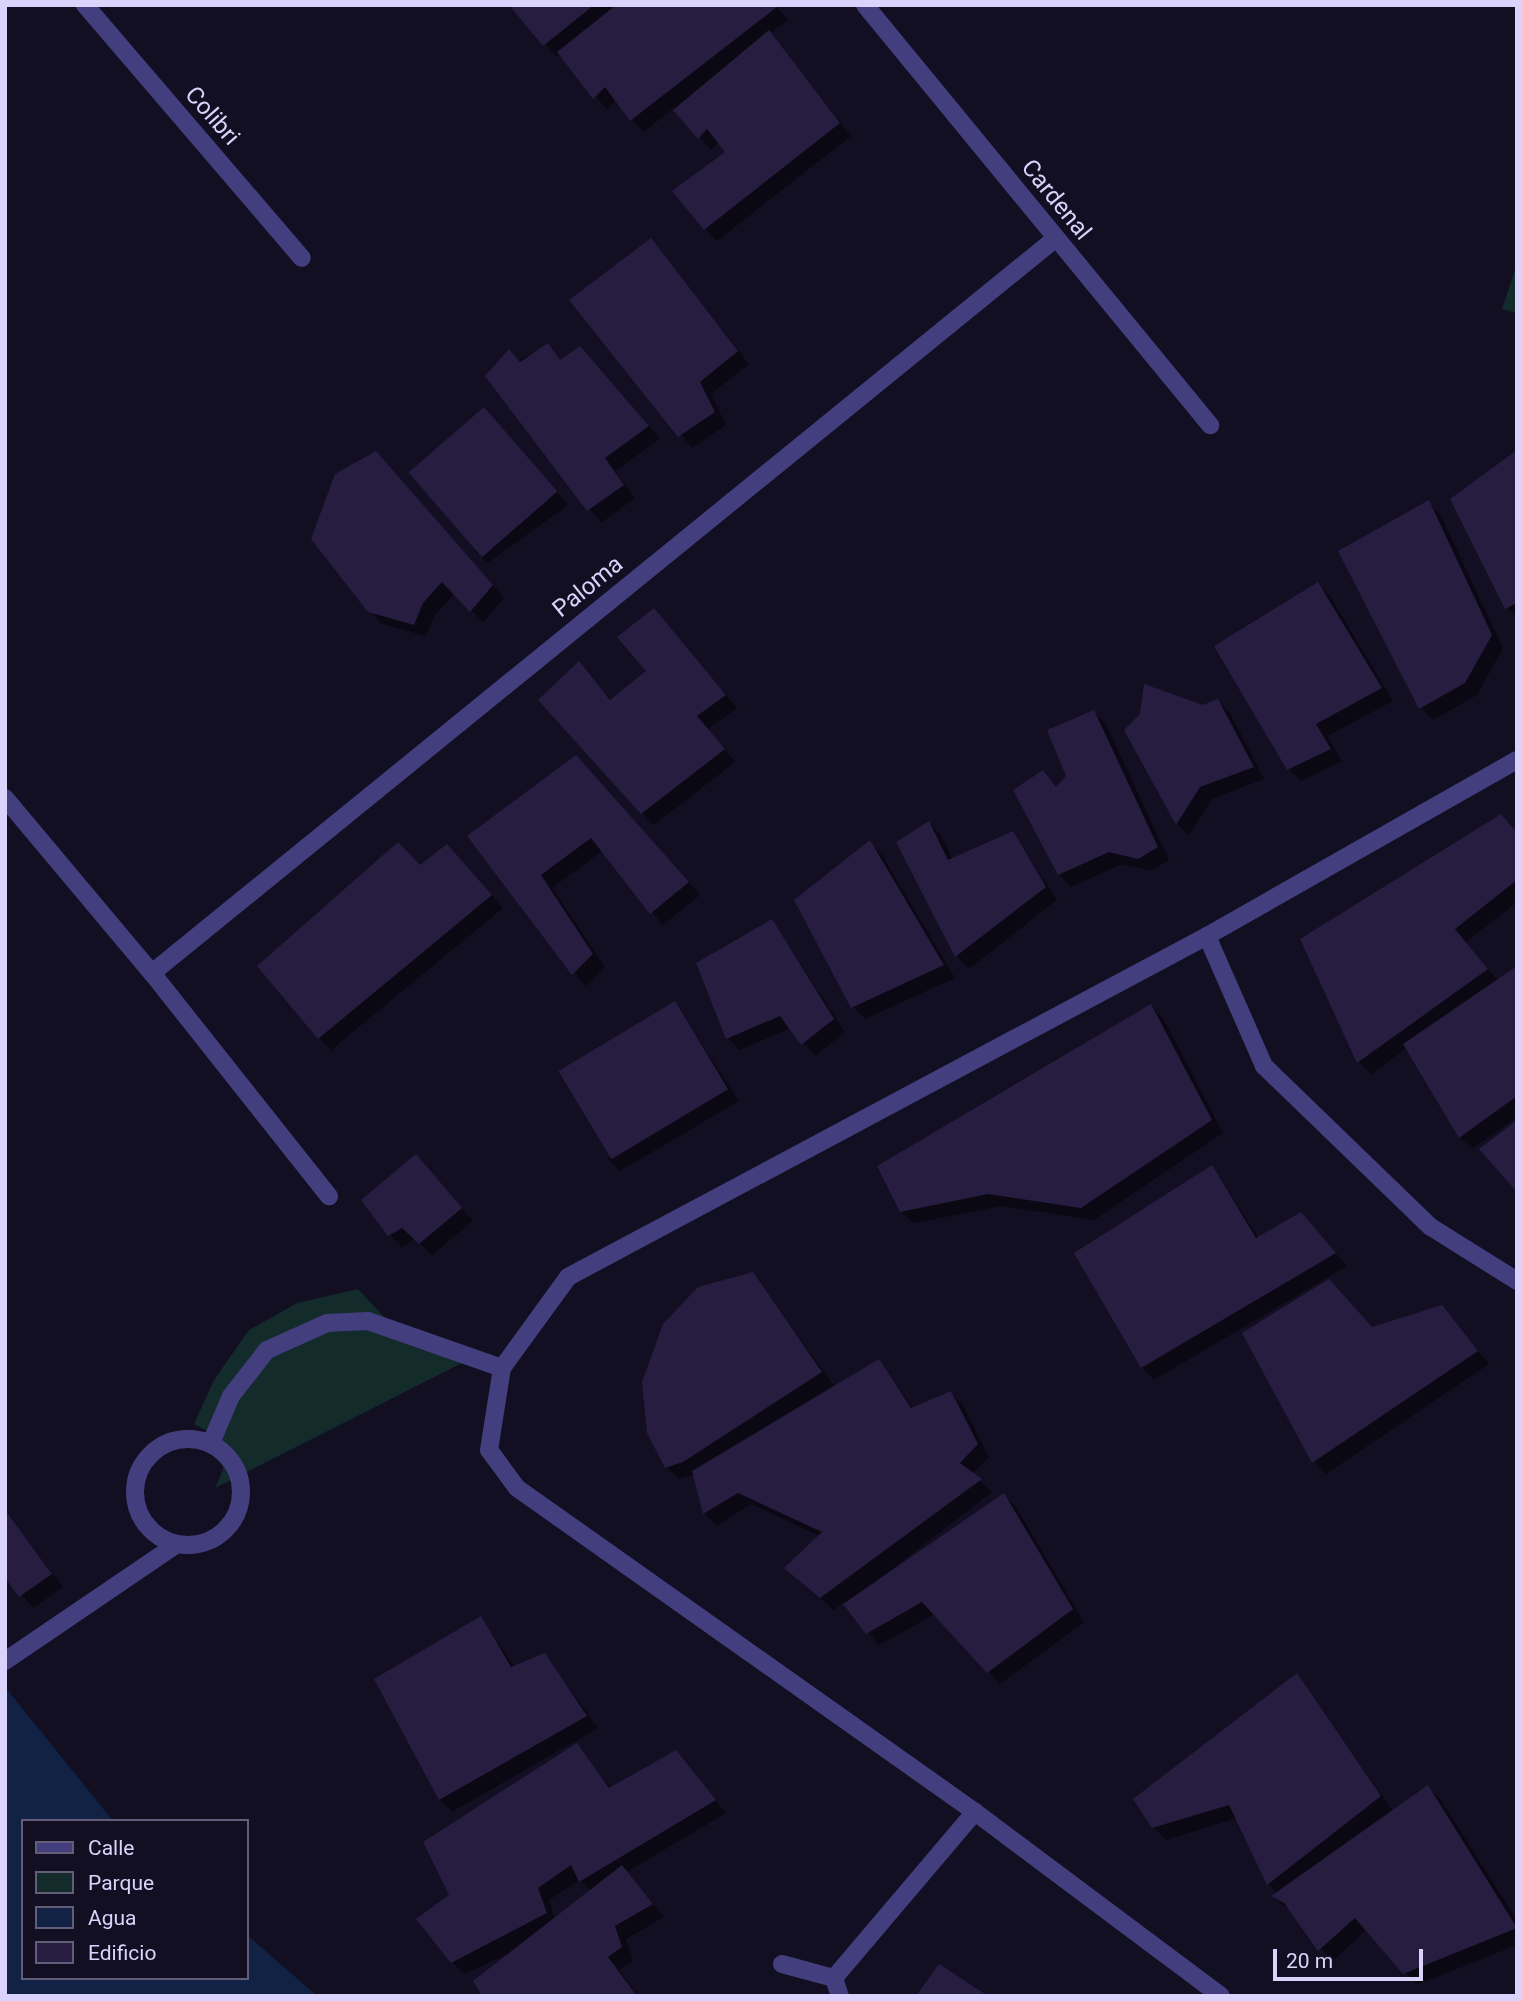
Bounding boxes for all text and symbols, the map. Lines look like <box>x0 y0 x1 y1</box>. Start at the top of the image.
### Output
street label: Colibri <box>179 81 245 151</box>
street label: Cardenal <box>1015 154 1097 246</box>
street label: Paloma <box>547 550 629 624</box>
legend <box>21 1819 248 1980</box>
text: Calle <box>88 1836 134 1860</box>
text: Parque <box>88 1871 154 1895</box>
text: Agua <box>88 1906 137 1930</box>
scale bar <box>1277 1934 1428 1978</box>
text: Edificio <box>88 1941 156 1965</box>
text: 20 m <box>1286 1949 1333 1973</box>

